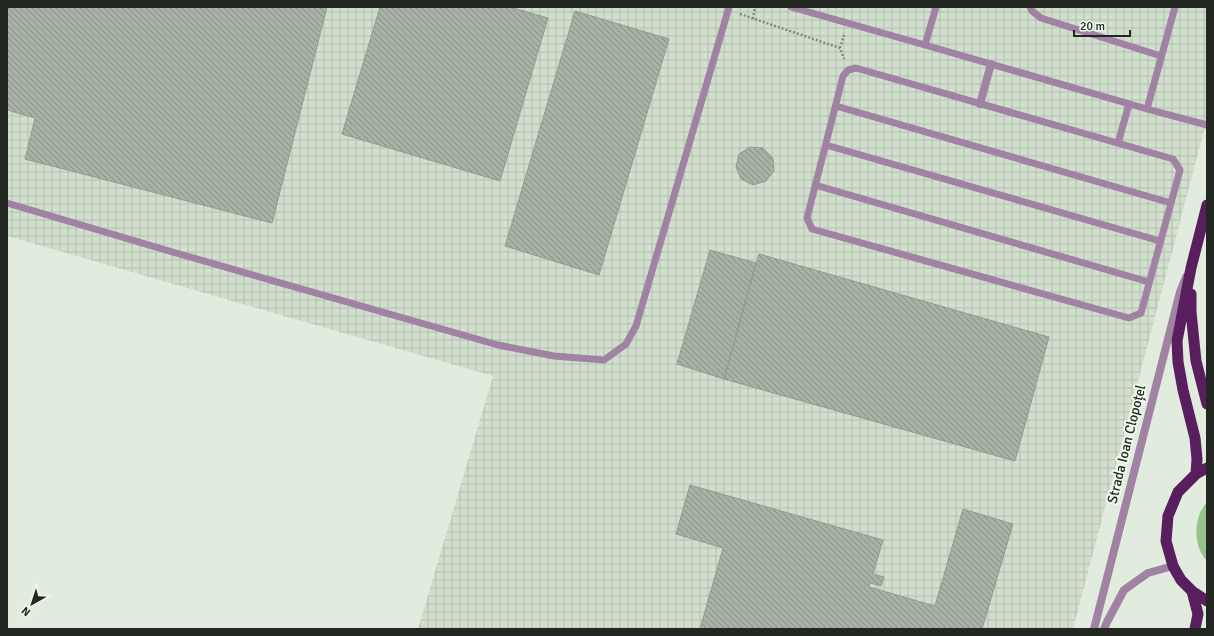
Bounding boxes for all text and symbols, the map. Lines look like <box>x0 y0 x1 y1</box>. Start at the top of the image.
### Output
scale bar <box>1074 12 1130 38</box>
text: 20 m <box>1080 19 1105 34</box>
street label: Strada Ioan Clopoțel <box>1104 383 1149 505</box>
north arrow <box>12 584 52 624</box>
text: N <box>19 604 33 619</box>

